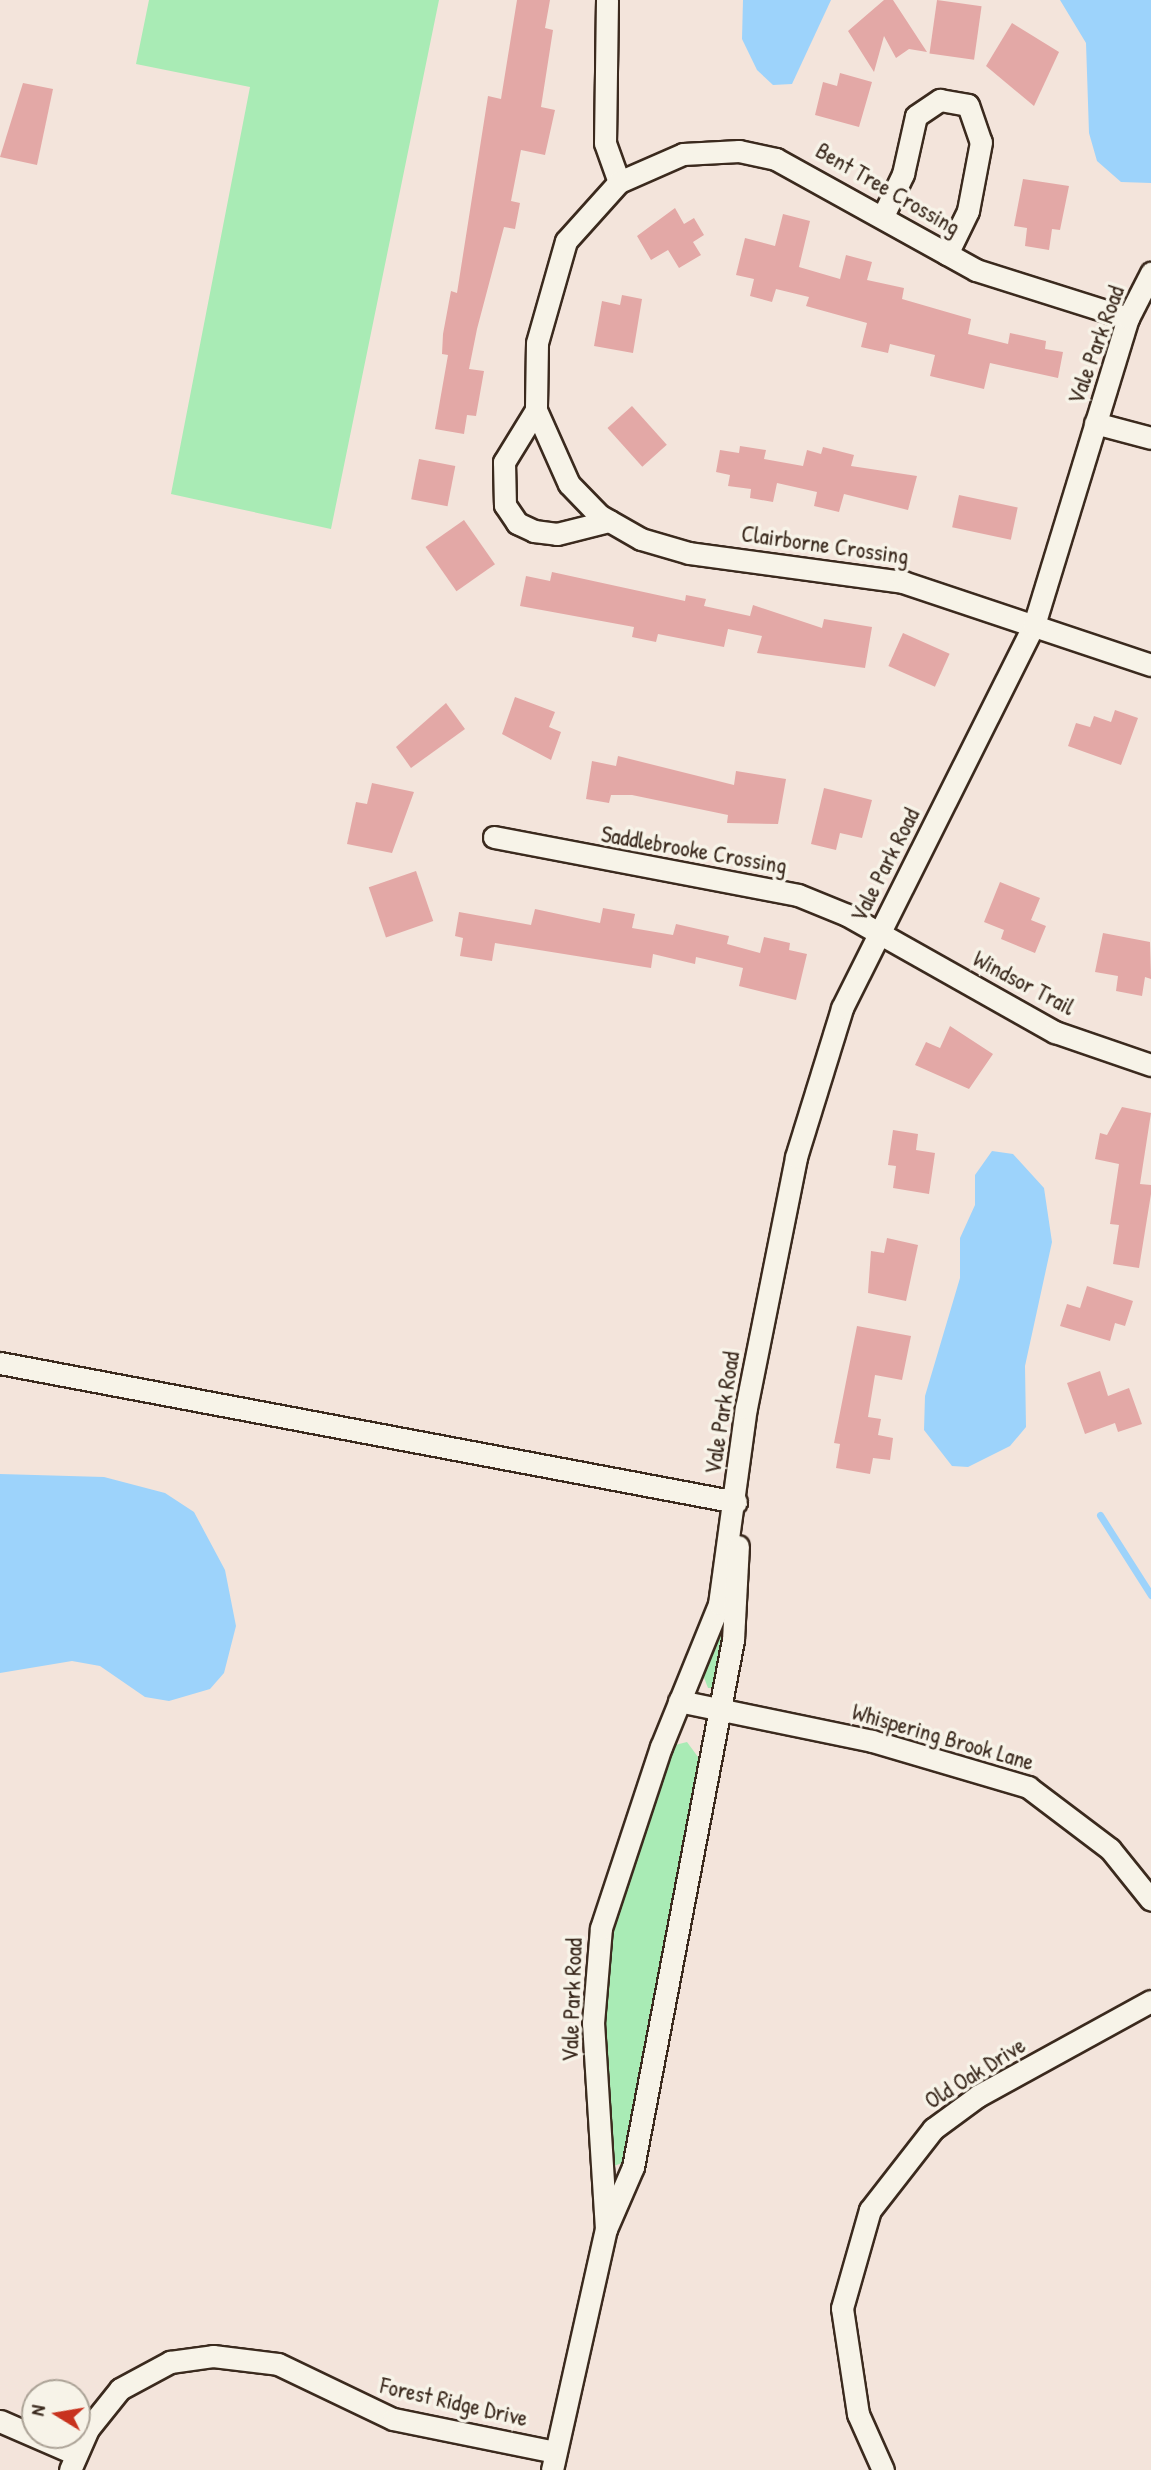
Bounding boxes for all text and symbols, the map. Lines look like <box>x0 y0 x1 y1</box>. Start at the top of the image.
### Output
street label: Bent Tree Crossing <box>811 137 965 241</box>
street label: Vale Park Road <box>1062 282 1130 408</box>
street label: Clairborne Crossing <box>740 520 910 570</box>
street label: Vale Park Road <box>845 804 925 926</box>
street label: Saddlebrooke Crossing <box>599 820 789 880</box>
street label: Windsor Trail <box>969 945 1079 1021</box>
street label: Vale Park Road <box>699 1350 745 1476</box>
street label: Whispering Brook Lane <box>849 1698 1037 1776</box>
street label: Vale Park Road <box>556 1938 588 2062</box>
street label: Old Oak Drive <box>920 2031 1030 2115</box>
street label: Forest Ridge Drive <box>378 2372 530 2432</box>
north arrow <box>21 2379 91 2449</box>
text: N <box>24 2403 51 2418</box>

